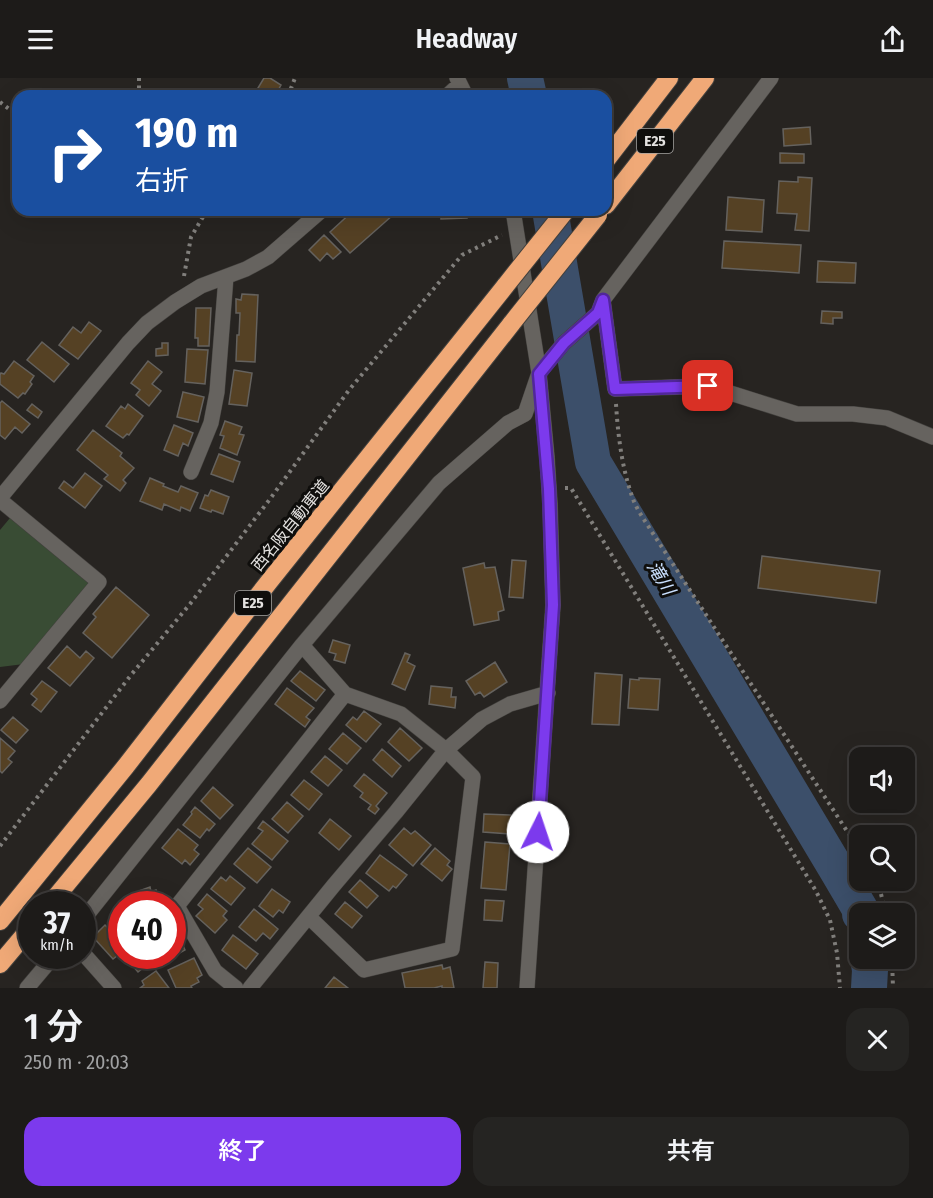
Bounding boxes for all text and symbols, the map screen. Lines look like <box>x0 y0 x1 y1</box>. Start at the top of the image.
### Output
icon: menu <box>24 23 57 56</box>
text: Headway <box>416 23 517 55</box>
icon: share <box>876 23 909 56</box>
text: 190 m <box>135 108 238 158</box>
icon: right <box>36 114 114 192</box>
road number: E25 <box>637 129 673 153</box>
text: 右折 <box>135 165 189 197</box>
pin <box>682 360 733 411</box>
icon: arrive <box>691 369 724 402</box>
street label: 西名阪自動車道 <box>248 476 333 575</box>
water label: 滝川 <box>642 557 681 601</box>
road number: E25 <box>235 591 271 615</box>
map controls <box>849 747 915 969</box>
button: sound <box>849 747 915 813</box>
position arrow <box>506 800 570 864</box>
button: search <box>849 825 915 891</box>
speed limit sign: 40 <box>108 891 186 969</box>
button: layers <box>849 903 915 969</box>
text: 37 <box>44 905 70 941</box>
text: km/h <box>40 936 74 954</box>
text: 1 分 <box>24 1005 83 1049</box>
button: close <box>846 1008 909 1071</box>
text: 250 m · 20:03 <box>24 1050 129 1074</box>
button: 終了 <box>24 1117 461 1186</box>
button: 共有 <box>473 1117 909 1186</box>

